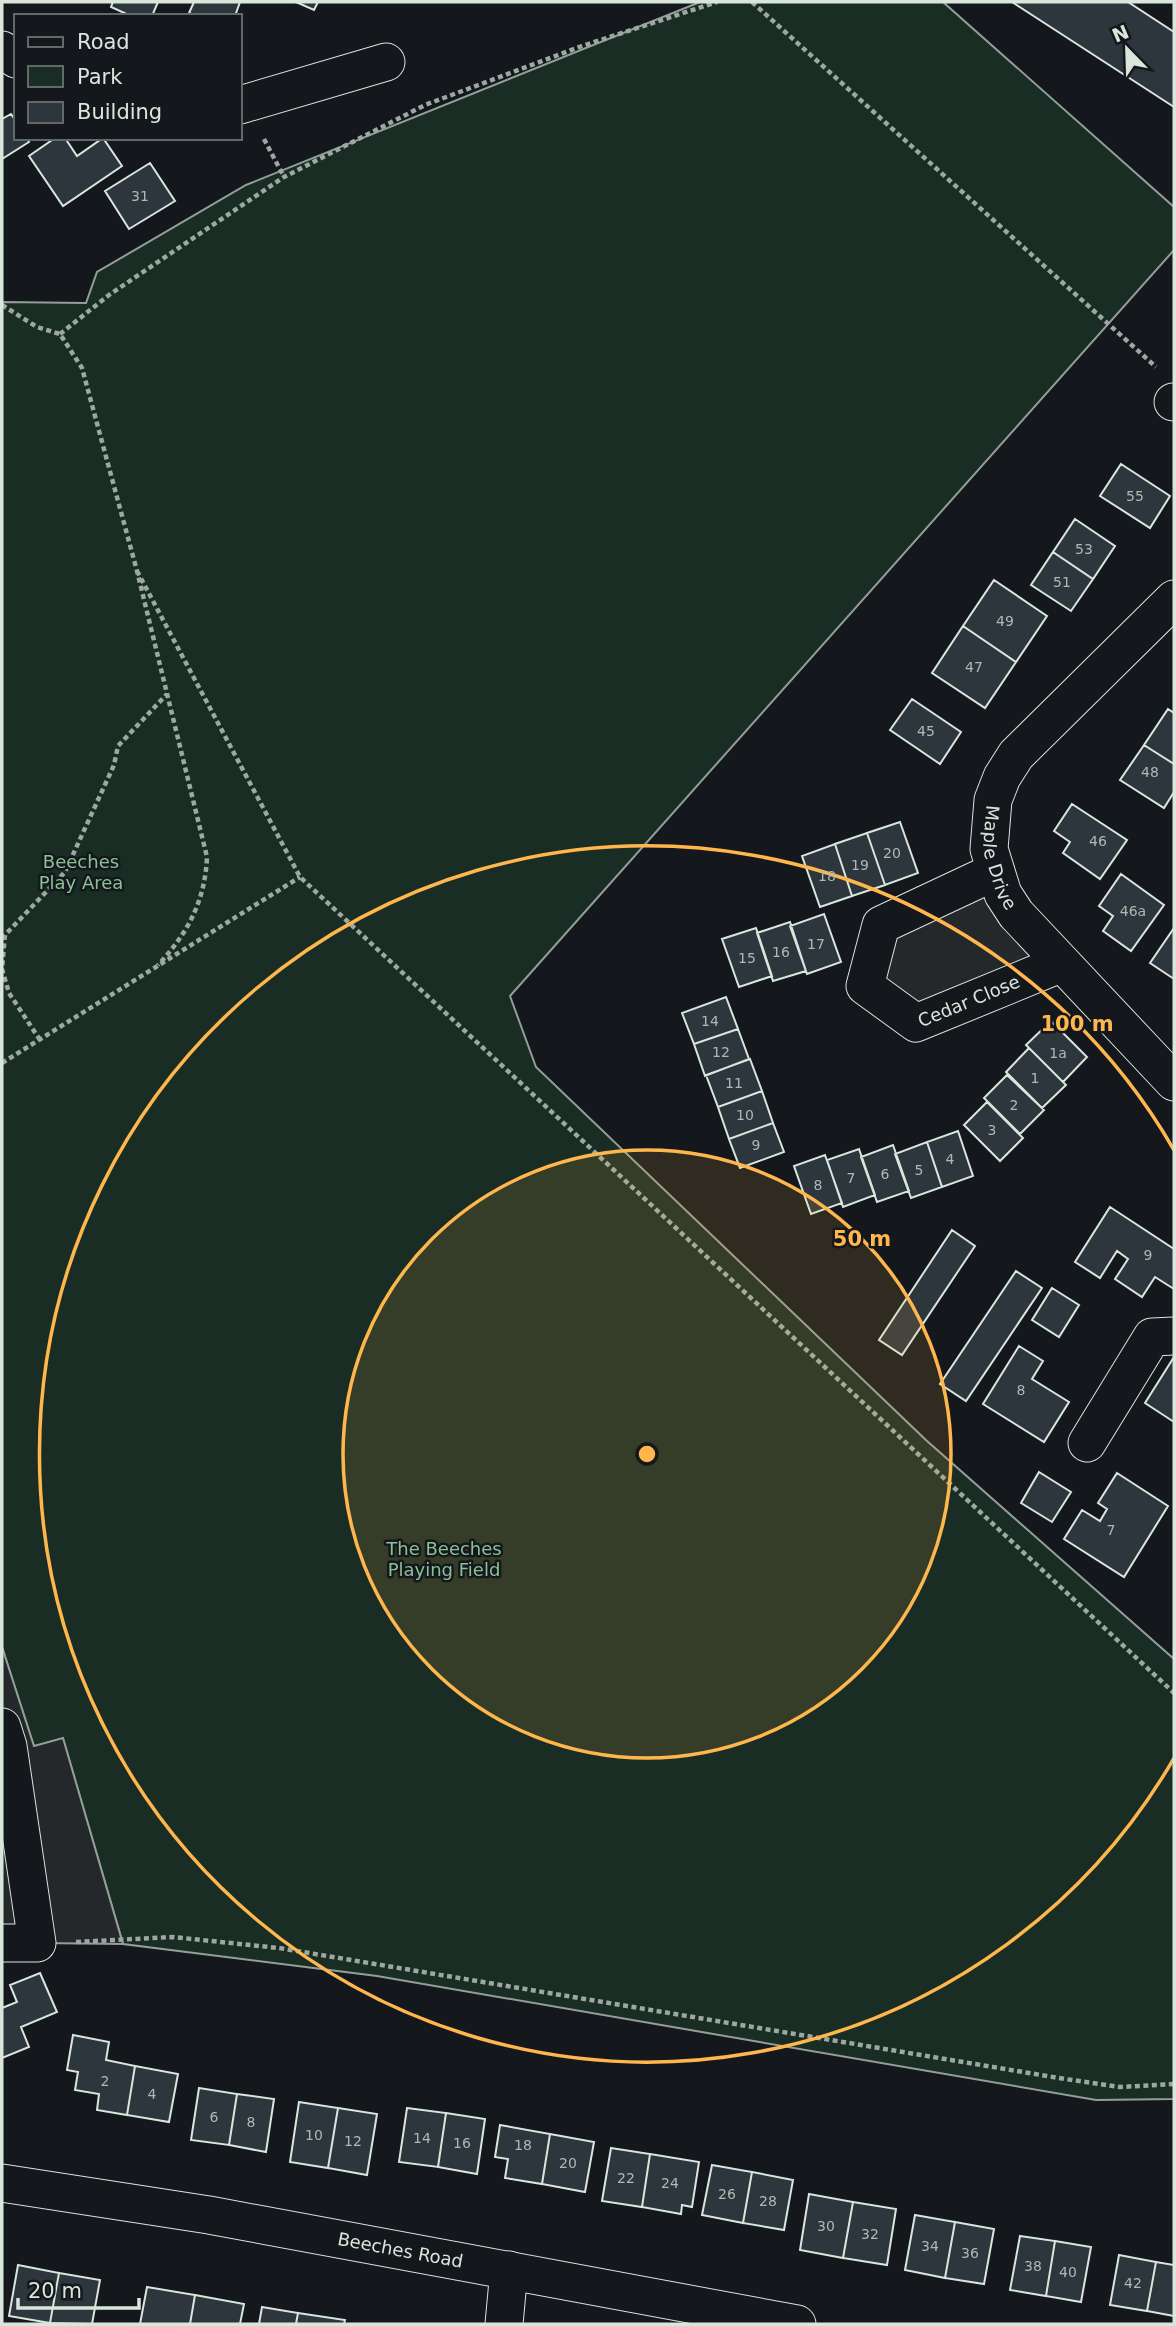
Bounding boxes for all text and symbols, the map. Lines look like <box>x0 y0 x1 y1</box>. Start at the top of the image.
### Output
legend <box>14 14 242 140</box>
north arrow <box>1092 14 1162 84</box>
text: N <box>1109 20 1132 47</box>
text: Road <box>77 30 130 54</box>
text: Park <box>77 65 123 89</box>
text: Building <box>77 100 162 124</box>
house number: 31 <box>131 188 149 204</box>
house number: 55 <box>1126 488 1144 504</box>
house number: 53 <box>1075 541 1093 557</box>
house number: 51 <box>1053 574 1071 590</box>
house number: 49 <box>996 613 1014 629</box>
house number: 47 <box>965 659 983 675</box>
house number: 45 <box>917 723 935 739</box>
house number: 48 <box>1141 764 1159 780</box>
street label: Maple Drive <box>979 804 1021 914</box>
house number: 46 <box>1089 833 1107 849</box>
house number: 20 <box>883 845 901 861</box>
park label: Beeches Play Area <box>39 851 123 893</box>
house number: 19 <box>851 857 869 873</box>
house number: 18 <box>818 868 836 884</box>
house number: 46a <box>1120 903 1146 919</box>
house number: 17 <box>807 936 825 952</box>
house number: 16 <box>772 944 790 960</box>
house number: 15 <box>738 950 756 966</box>
street label: Cedar Close <box>915 971 1023 1031</box>
text: 100 m <box>1040 1012 1114 1036</box>
house number: 14 <box>701 1013 719 1029</box>
house number: 12 <box>712 1044 730 1060</box>
house number: 1a <box>1049 1045 1067 1061</box>
house number: 1 <box>1031 1070 1039 1086</box>
house number: 11 <box>725 1075 743 1091</box>
house number: 2 <box>1010 1097 1018 1113</box>
house number: 10 <box>736 1107 754 1123</box>
house number: 3 <box>988 1122 996 1138</box>
house number: 9 <box>752 1137 760 1153</box>
house number: 4 <box>946 1151 955 1167</box>
house number: 5 <box>915 1162 923 1178</box>
house number: 6 <box>881 1166 890 1182</box>
house number: 7 <box>847 1170 855 1186</box>
house number: 8 <box>814 1177 822 1193</box>
text: 50 m <box>833 1227 891 1251</box>
house number: 9 <box>1144 1247 1152 1263</box>
house number: 8 <box>1017 1382 1025 1398</box>
centre of rings <box>635 1442 659 1466</box>
house number: 7 <box>1107 1522 1115 1538</box>
park label: The Beeches Playing Field <box>385 1538 502 1580</box>
house number: 2 <box>101 2073 109 2089</box>
house number: 4 <box>148 2086 157 2102</box>
house number: 6 <box>210 2109 219 2125</box>
house number: 8 <box>247 2114 255 2130</box>
house number: 10 <box>305 2127 323 2143</box>
house number: 14 <box>413 2130 431 2146</box>
house number: 12 <box>344 2133 362 2149</box>
house number: 16 <box>453 2135 471 2151</box>
house number: 18 <box>514 2137 532 2153</box>
house number: 20 <box>559 2155 577 2171</box>
house number: 22 <box>617 2170 635 2186</box>
house number: 24 <box>661 2175 679 2191</box>
house number: 26 <box>718 2186 736 2202</box>
house number: 28 <box>759 2193 777 2209</box>
house number: 30 <box>817 2218 835 2234</box>
house number: 32 <box>861 2226 879 2242</box>
street label: Beeches Road <box>336 2228 465 2272</box>
house number: 34 <box>921 2238 939 2254</box>
house number: 36 <box>961 2245 979 2261</box>
house number: 38 <box>1024 2258 1042 2274</box>
house number: 40 <box>1059 2264 1077 2280</box>
scale bar <box>18 2266 138 2310</box>
house number: 42 <box>1124 2275 1142 2291</box>
text: 20 m <box>28 2279 82 2303</box>

